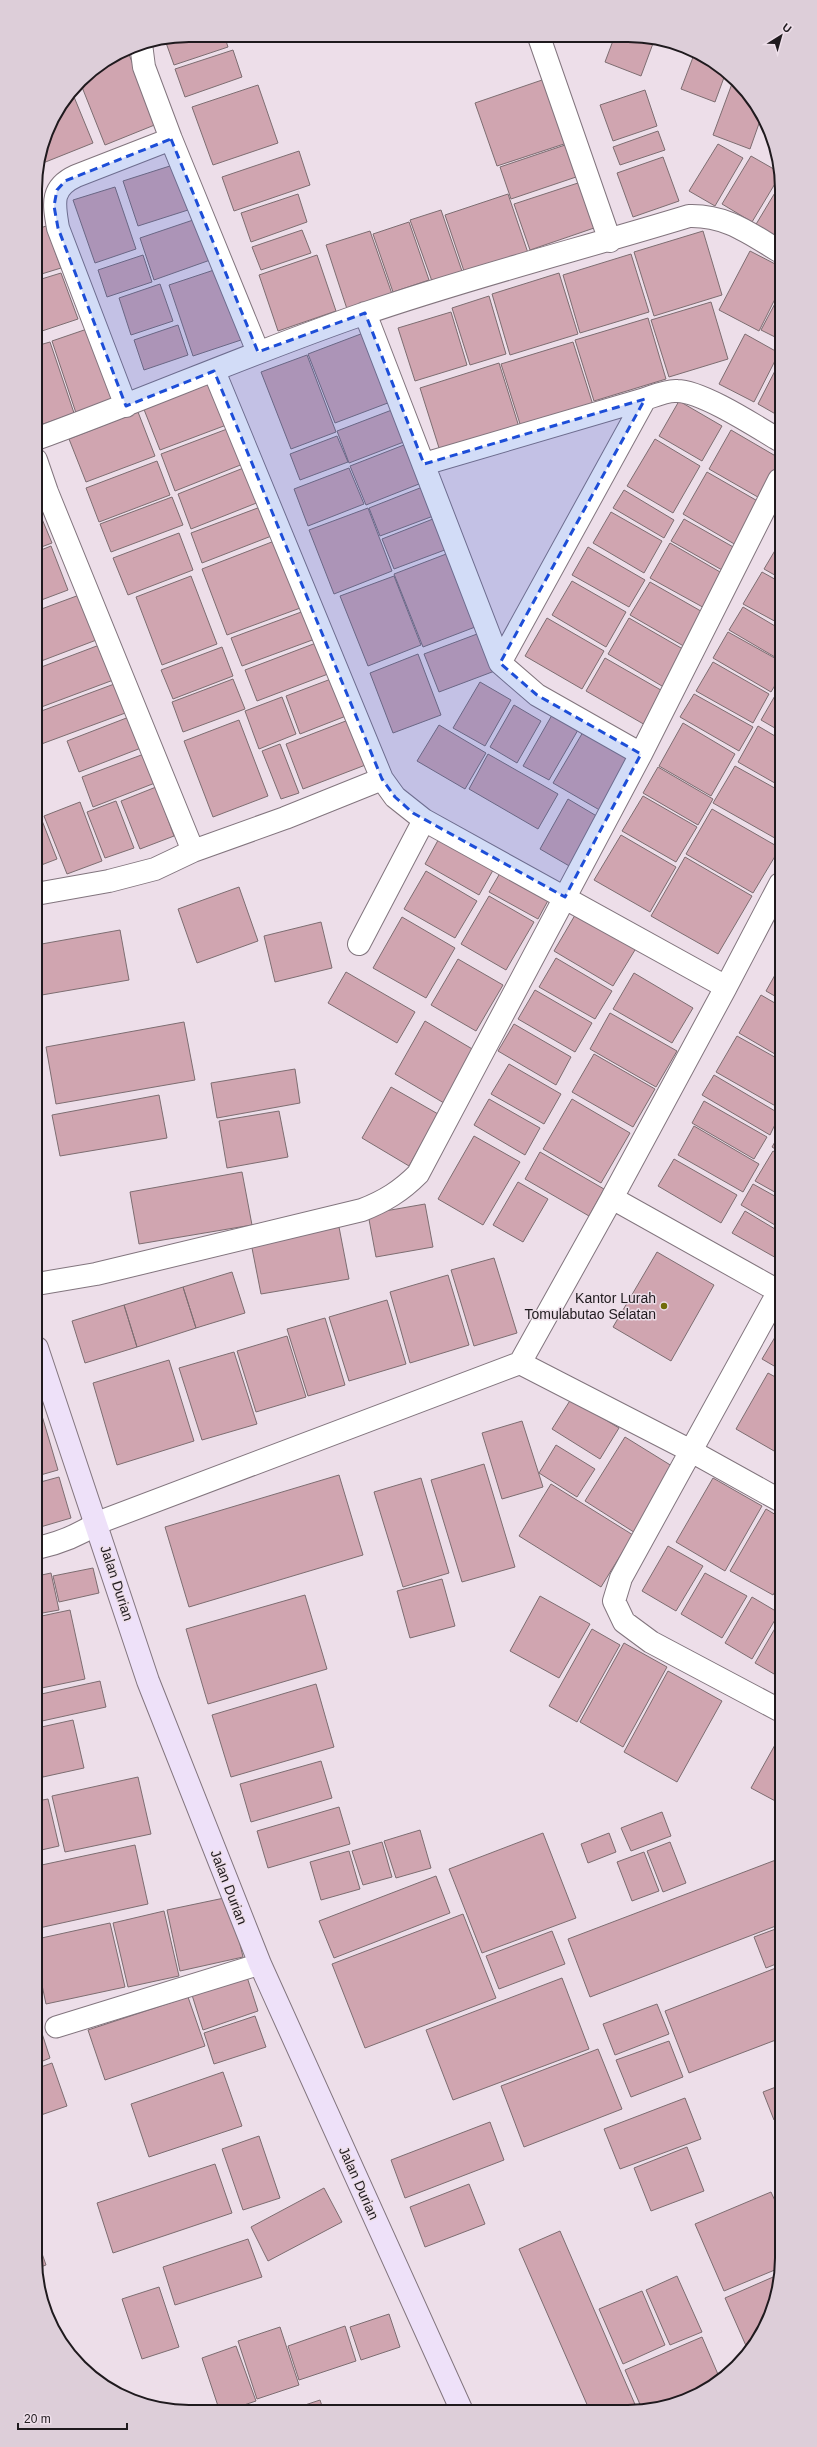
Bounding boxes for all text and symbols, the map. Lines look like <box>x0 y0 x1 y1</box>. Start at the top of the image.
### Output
north arrow <box>761 16 801 56</box>
text: U <box>780 21 794 35</box>
place label: Kantor Lurah Tomulabutao Selatan <box>524 1290 656 1322</box>
marker: Kantor Lurah Tomulabutao Selatan <box>659 1301 669 1311</box>
street label: Jalan Durian <box>97 1543 137 1623</box>
street label: Jalan Durian <box>207 1847 251 1927</box>
street label: Jalan Durian <box>336 2144 382 2222</box>
scale bar <box>18 2405 127 2431</box>
text: 20 m <box>24 2412 51 2426</box>

